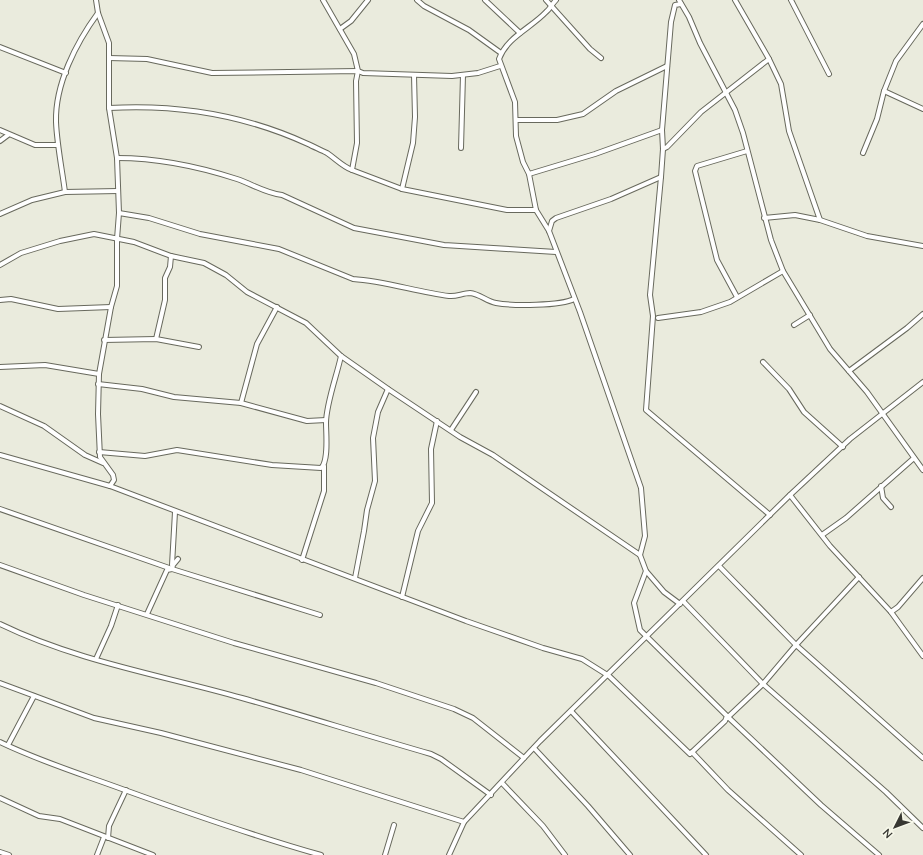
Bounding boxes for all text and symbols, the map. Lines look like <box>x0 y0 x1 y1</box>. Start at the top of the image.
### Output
north arrow <box>875 807 915 847</box>
text: N <box>880 826 896 841</box>

